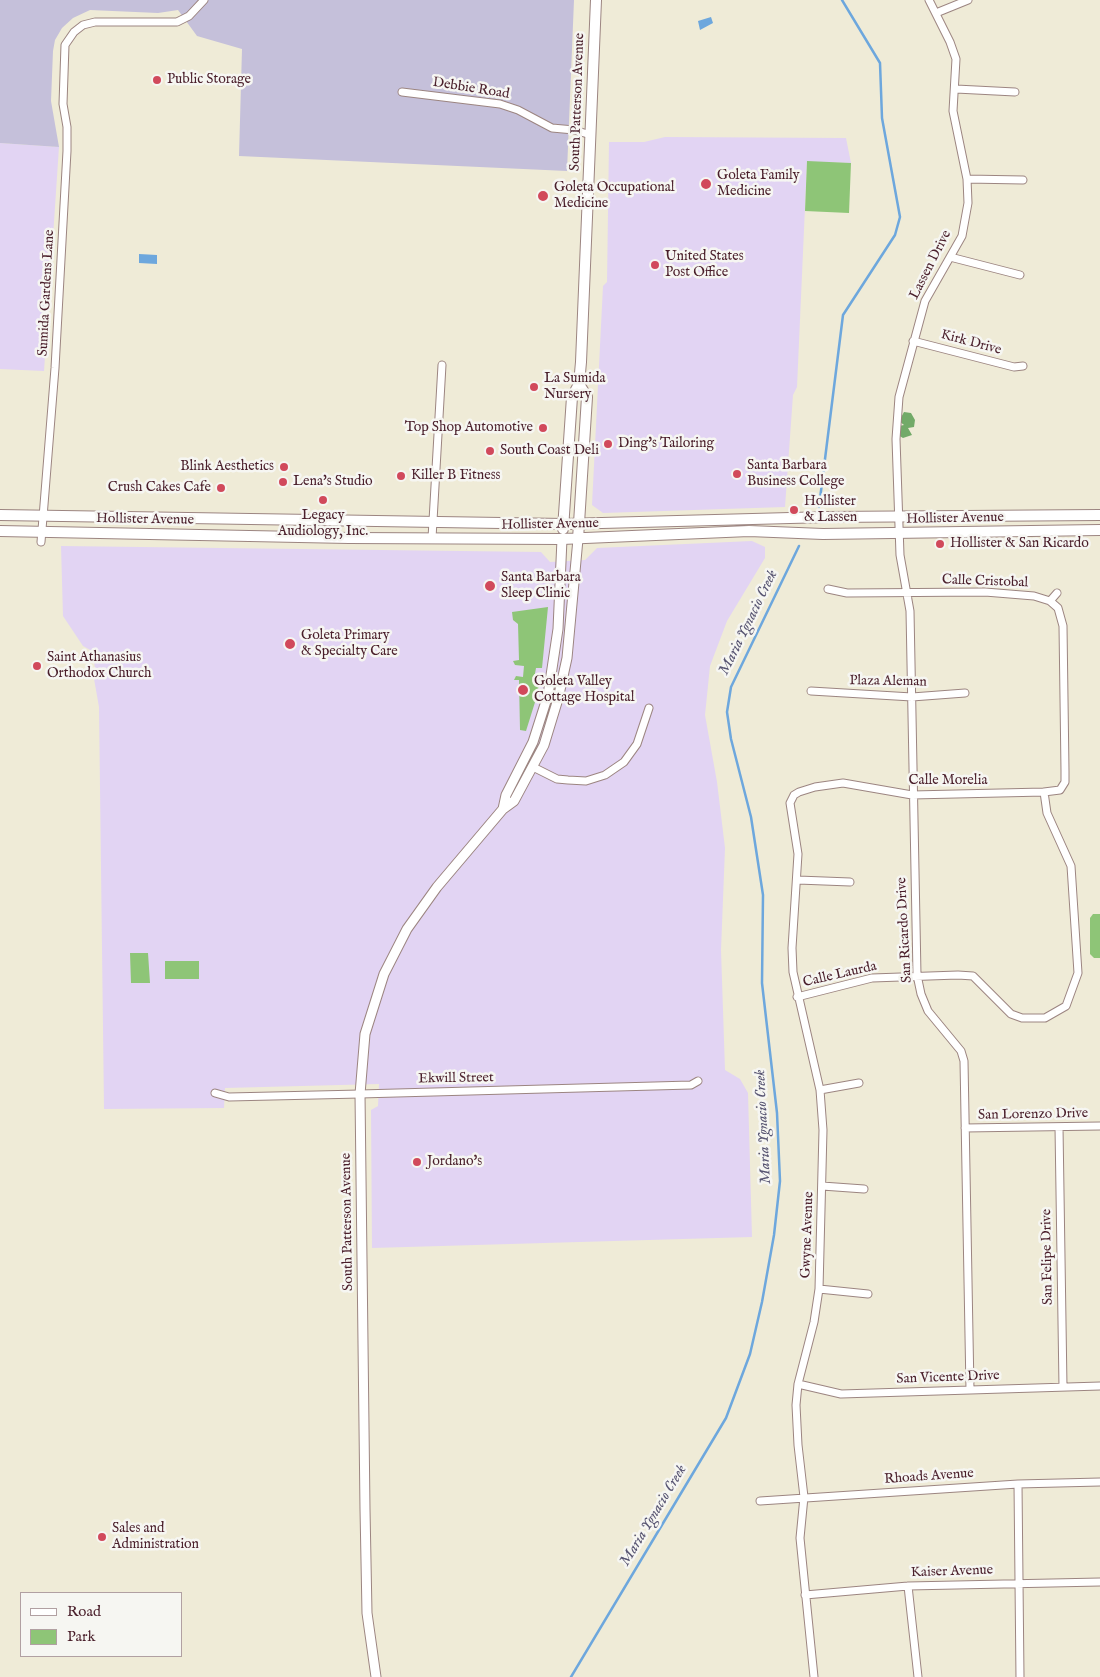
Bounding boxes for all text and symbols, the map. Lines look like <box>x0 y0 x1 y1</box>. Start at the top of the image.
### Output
street label: South Patterson Avenue <box>567 33 589 171</box>
place label: Public Storage <box>167 72 251 88</box>
marker: Public Storage <box>151 74 163 86</box>
street label: Debbie Road <box>431 75 511 103</box>
place label: Goleta Family Medicine <box>717 168 800 200</box>
marker: Goleta Family Medicine <box>699 177 713 191</box>
place label: Goleta Occupational Medicine <box>554 180 675 212</box>
marker: Goleta Occupational Medicine <box>536 189 550 203</box>
street label: Lassen Drive <box>906 228 956 302</box>
street label: Sumida Gardens Lane <box>35 229 59 357</box>
place label: United States Post Office <box>665 249 744 282</box>
marker: United States Post Office <box>649 259 661 271</box>
street label: Kirk Drive <box>939 327 1003 359</box>
place label: La Sumida Nursery <box>544 371 606 404</box>
marker: La Sumida Nursery <box>528 381 540 393</box>
place label: Top Shop Automotive <box>405 420 533 436</box>
marker: Top Shop Automotive <box>537 422 549 434</box>
place label: Ding's Tailoring <box>618 436 714 452</box>
marker: Ding's Tailoring <box>602 438 614 450</box>
place label: South Coast Deli <box>500 443 599 459</box>
marker: South Coast Deli <box>484 445 496 457</box>
place label: Santa Barbara Business College <box>747 458 845 491</box>
place label: Blink Aesthetics <box>180 459 274 475</box>
marker: Blink Aesthetics <box>278 461 290 473</box>
place label: Killer B Fitness <box>411 468 501 484</box>
marker: Santa Barbara Business College <box>731 468 743 480</box>
marker: Killer B Fitness <box>395 470 407 482</box>
place label: Lena's Studio <box>293 474 373 490</box>
marker: Lena's Studio <box>277 476 289 488</box>
place label: Crush Cakes Cafe <box>108 480 211 496</box>
marker: Crush Cakes Cafe <box>215 482 227 494</box>
marker: Legacy Audiology, Inc. <box>317 494 329 506</box>
place label: Hollister & Lassen <box>804 494 857 526</box>
marker: Hollister & Lassen <box>788 504 800 516</box>
place label: Legacy Audiology, Inc. <box>278 508 368 540</box>
street label: Hollister Avenue <box>906 510 1004 528</box>
street label: Hollister Avenue <box>96 511 194 529</box>
street label: Hollister Avenue <box>501 516 599 534</box>
place label: Hollister & San Ricardo <box>950 536 1089 552</box>
marker: Hollister & San Ricardo <box>934 538 946 550</box>
water label: Maria Ygnacio Creek <box>716 568 782 678</box>
place label: Santa Barbara Sleep Clinic <box>501 570 581 602</box>
street label: Calle Cristobal <box>941 572 1029 592</box>
marker: Santa Barbara Sleep Clinic <box>483 579 497 593</box>
place label: Goleta Primary & Specialty Care <box>301 628 398 660</box>
marker: Goleta Primary & Specialty Care <box>283 637 297 651</box>
place label: Saint Athanasius Orthodox Church <box>47 650 151 682</box>
marker: Saint Athanasius Orthodox Church <box>31 660 43 672</box>
street label: Plaza Aleman <box>849 673 927 691</box>
place label: Goleta Valley Cottage Hospital <box>534 674 634 706</box>
marker: Goleta Valley Cottage Hospital <box>516 683 530 697</box>
street label: Calle Morelia <box>909 773 987 789</box>
street label: San Ricardo Drive <box>894 877 916 983</box>
street label: Calle Laurda <box>802 958 878 992</box>
water label: Maria Ygnacio Creek <box>752 1069 776 1185</box>
street label: Ekwill Street <box>418 1070 494 1088</box>
street label: San Lorenzo Drive <box>978 1106 1088 1124</box>
street label: South Patterson Avenue <box>338 1153 358 1291</box>
place label: Jordano's <box>427 1154 482 1170</box>
marker: Jordano's <box>411 1156 423 1168</box>
street label: Gwyne Avenue <box>798 1191 818 1279</box>
street label: San Felipe Drive <box>1039 1209 1057 1305</box>
street label: San Vicente Drive <box>896 1368 1000 1388</box>
water label: Maria Ygnacio Creek <box>617 1462 691 1570</box>
street label: Rhoads Avenue <box>884 1465 974 1489</box>
place label: Sales and Administration <box>112 1521 199 1554</box>
marker: Sales and Administration <box>96 1531 108 1543</box>
street label: Kaiser Avenue <box>911 1562 993 1582</box>
legend <box>20 1592 182 1657</box>
text: Road <box>67 1602 101 1621</box>
text: Park <box>67 1627 96 1646</box>

